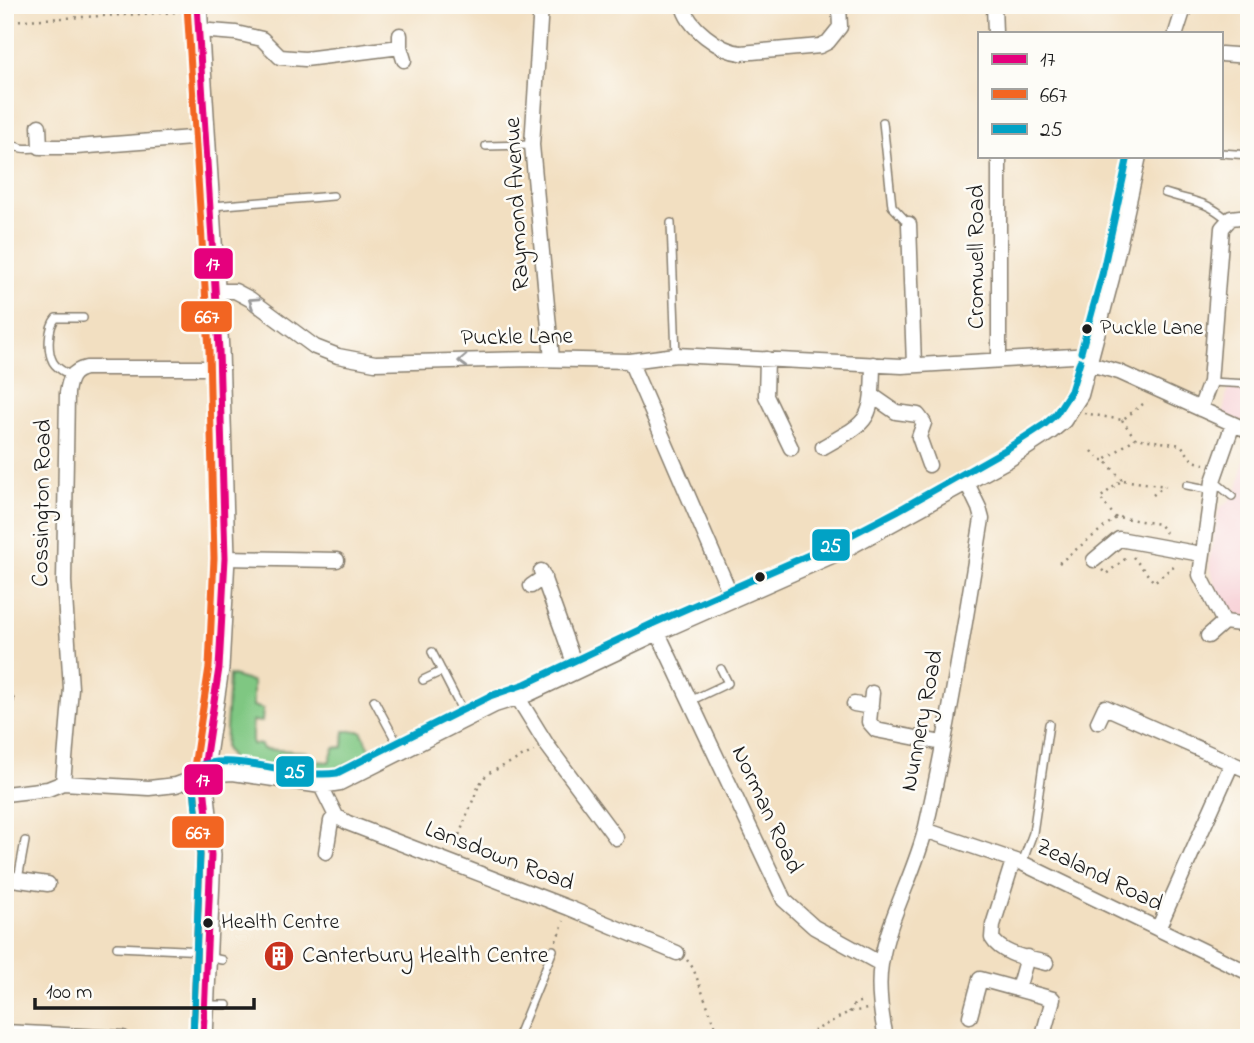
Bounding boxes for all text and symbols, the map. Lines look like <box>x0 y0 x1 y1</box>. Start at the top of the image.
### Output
legend <box>978 32 1222 158</box>
text: 17 <box>1040 46 1056 76</box>
text: 667 <box>1040 82 1067 112</box>
street label: Raymond Avenue <box>496 116 541 292</box>
text: 25 <box>1040 116 1062 146</box>
street label: Cromwell Road <box>960 184 995 329</box>
line badge: 17 <box>193 247 234 280</box>
text: 17 <box>206 252 220 279</box>
one-way arrow <box>248 298 261 310</box>
line badge: 667 <box>180 300 233 333</box>
text: 667 <box>195 305 219 332</box>
place label: Puckle Lane <box>1100 313 1203 345</box>
street label: Puckle Lane <box>460 320 574 356</box>
marker: Puckle Lane <box>1080 322 1094 336</box>
one-way arrow <box>458 353 469 368</box>
street label: Cossington Road <box>24 418 62 587</box>
line badge: 25 <box>811 528 851 562</box>
text: 25 <box>820 534 841 561</box>
unlabelled marker <box>753 570 767 584</box>
street label: Nunnery Road <box>892 647 955 795</box>
street label: Norman Road <box>721 740 811 880</box>
line badge: 25 <box>275 755 315 788</box>
text: 25 <box>284 760 305 787</box>
line badge: 17 <box>183 763 224 796</box>
text: 17 <box>196 768 210 795</box>
street label: Lansdown Road <box>419 812 579 902</box>
line badge: 667 <box>171 815 225 849</box>
text: 667 <box>186 821 210 848</box>
street label: Zealand Road <box>1029 830 1169 922</box>
place label: Health Centre <box>221 907 340 939</box>
marker: Health Centre <box>201 916 215 930</box>
building icon: Canterbury Health Centre <box>262 939 296 973</box>
place label: Canterbury Health Centre <box>302 939 549 975</box>
scale bar <box>35 966 254 1010</box>
text: 100 m <box>46 978 92 1008</box>

